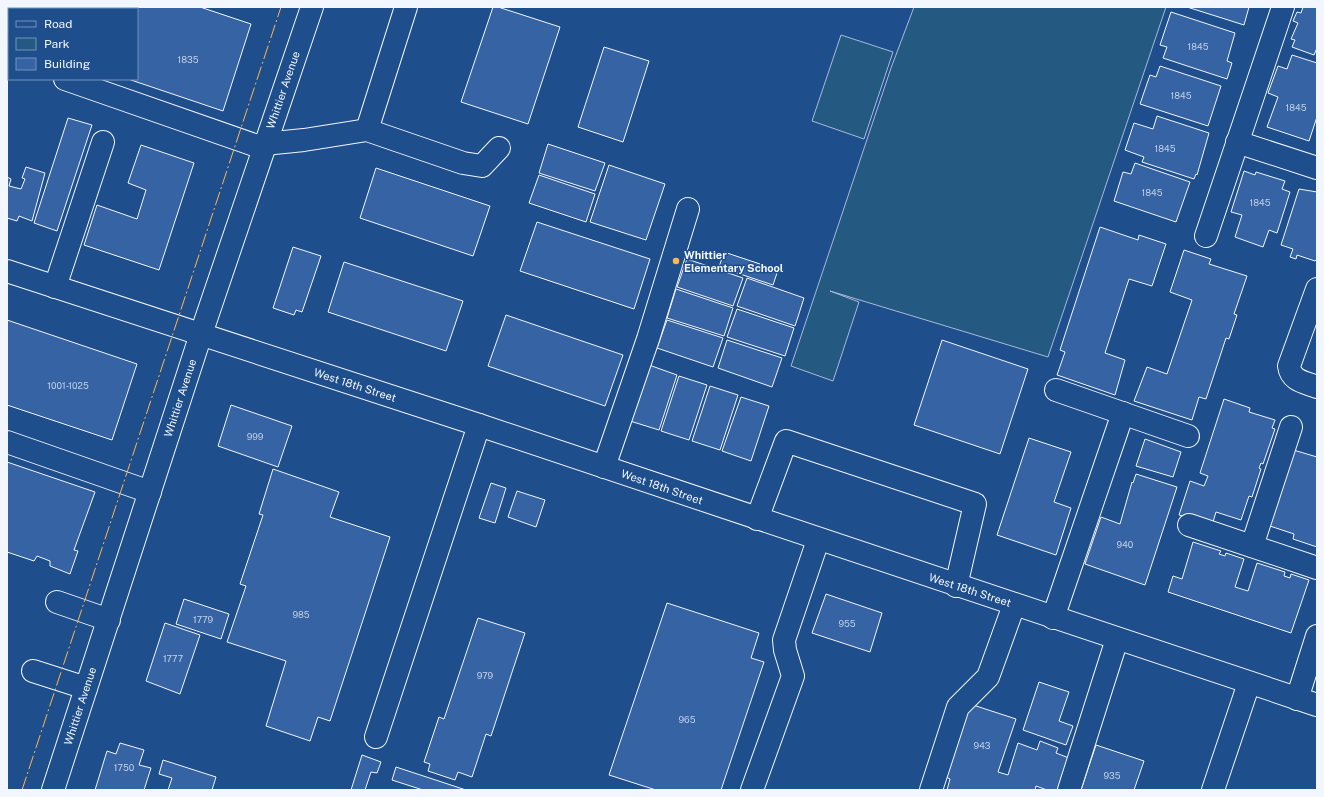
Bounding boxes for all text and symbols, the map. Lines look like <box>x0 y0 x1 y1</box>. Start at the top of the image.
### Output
legend <box>8 8 138 80</box>
text: Road <box>44 17 72 31</box>
text: Park <box>44 37 70 51</box>
house number: 1845 <box>1188 41 1209 52</box>
street label: Whittier Avenue <box>264 50 302 130</box>
house number: 1835 <box>178 54 199 65</box>
text: Building <box>44 57 90 71</box>
house number: 1845 <box>1171 90 1192 101</box>
house number: 1845 <box>1286 102 1307 113</box>
house number: 1845 <box>1155 143 1176 154</box>
house number: 1845 <box>1142 187 1163 198</box>
house number: 1845 <box>1250 197 1271 208</box>
place label: Whittier Elementary School <box>684 249 784 274</box>
marker: Whittier Elementary School <box>671 256 681 266</box>
street label: Whittier Avenue <box>162 357 198 439</box>
street label: West 18th Street <box>312 366 398 404</box>
house number: 1001-1025 <box>47 380 89 391</box>
house number: 999 <box>247 431 264 442</box>
street label: West 18th Street <box>620 467 704 507</box>
house number: 940 <box>1117 539 1134 550</box>
street label: West 18th Street <box>927 571 1013 609</box>
house number: 985 <box>292 609 310 620</box>
house number: 1779 <box>193 614 213 625</box>
house number: 955 <box>838 618 856 629</box>
house number: 1777 <box>163 653 183 664</box>
street label: Whittier Avenue <box>62 665 98 747</box>
house number: 979 <box>477 670 494 681</box>
house number: 965 <box>679 714 696 725</box>
house number: 943 <box>974 740 991 751</box>
house number: 1750 <box>114 762 135 773</box>
house number: 935 <box>1104 770 1121 781</box>

